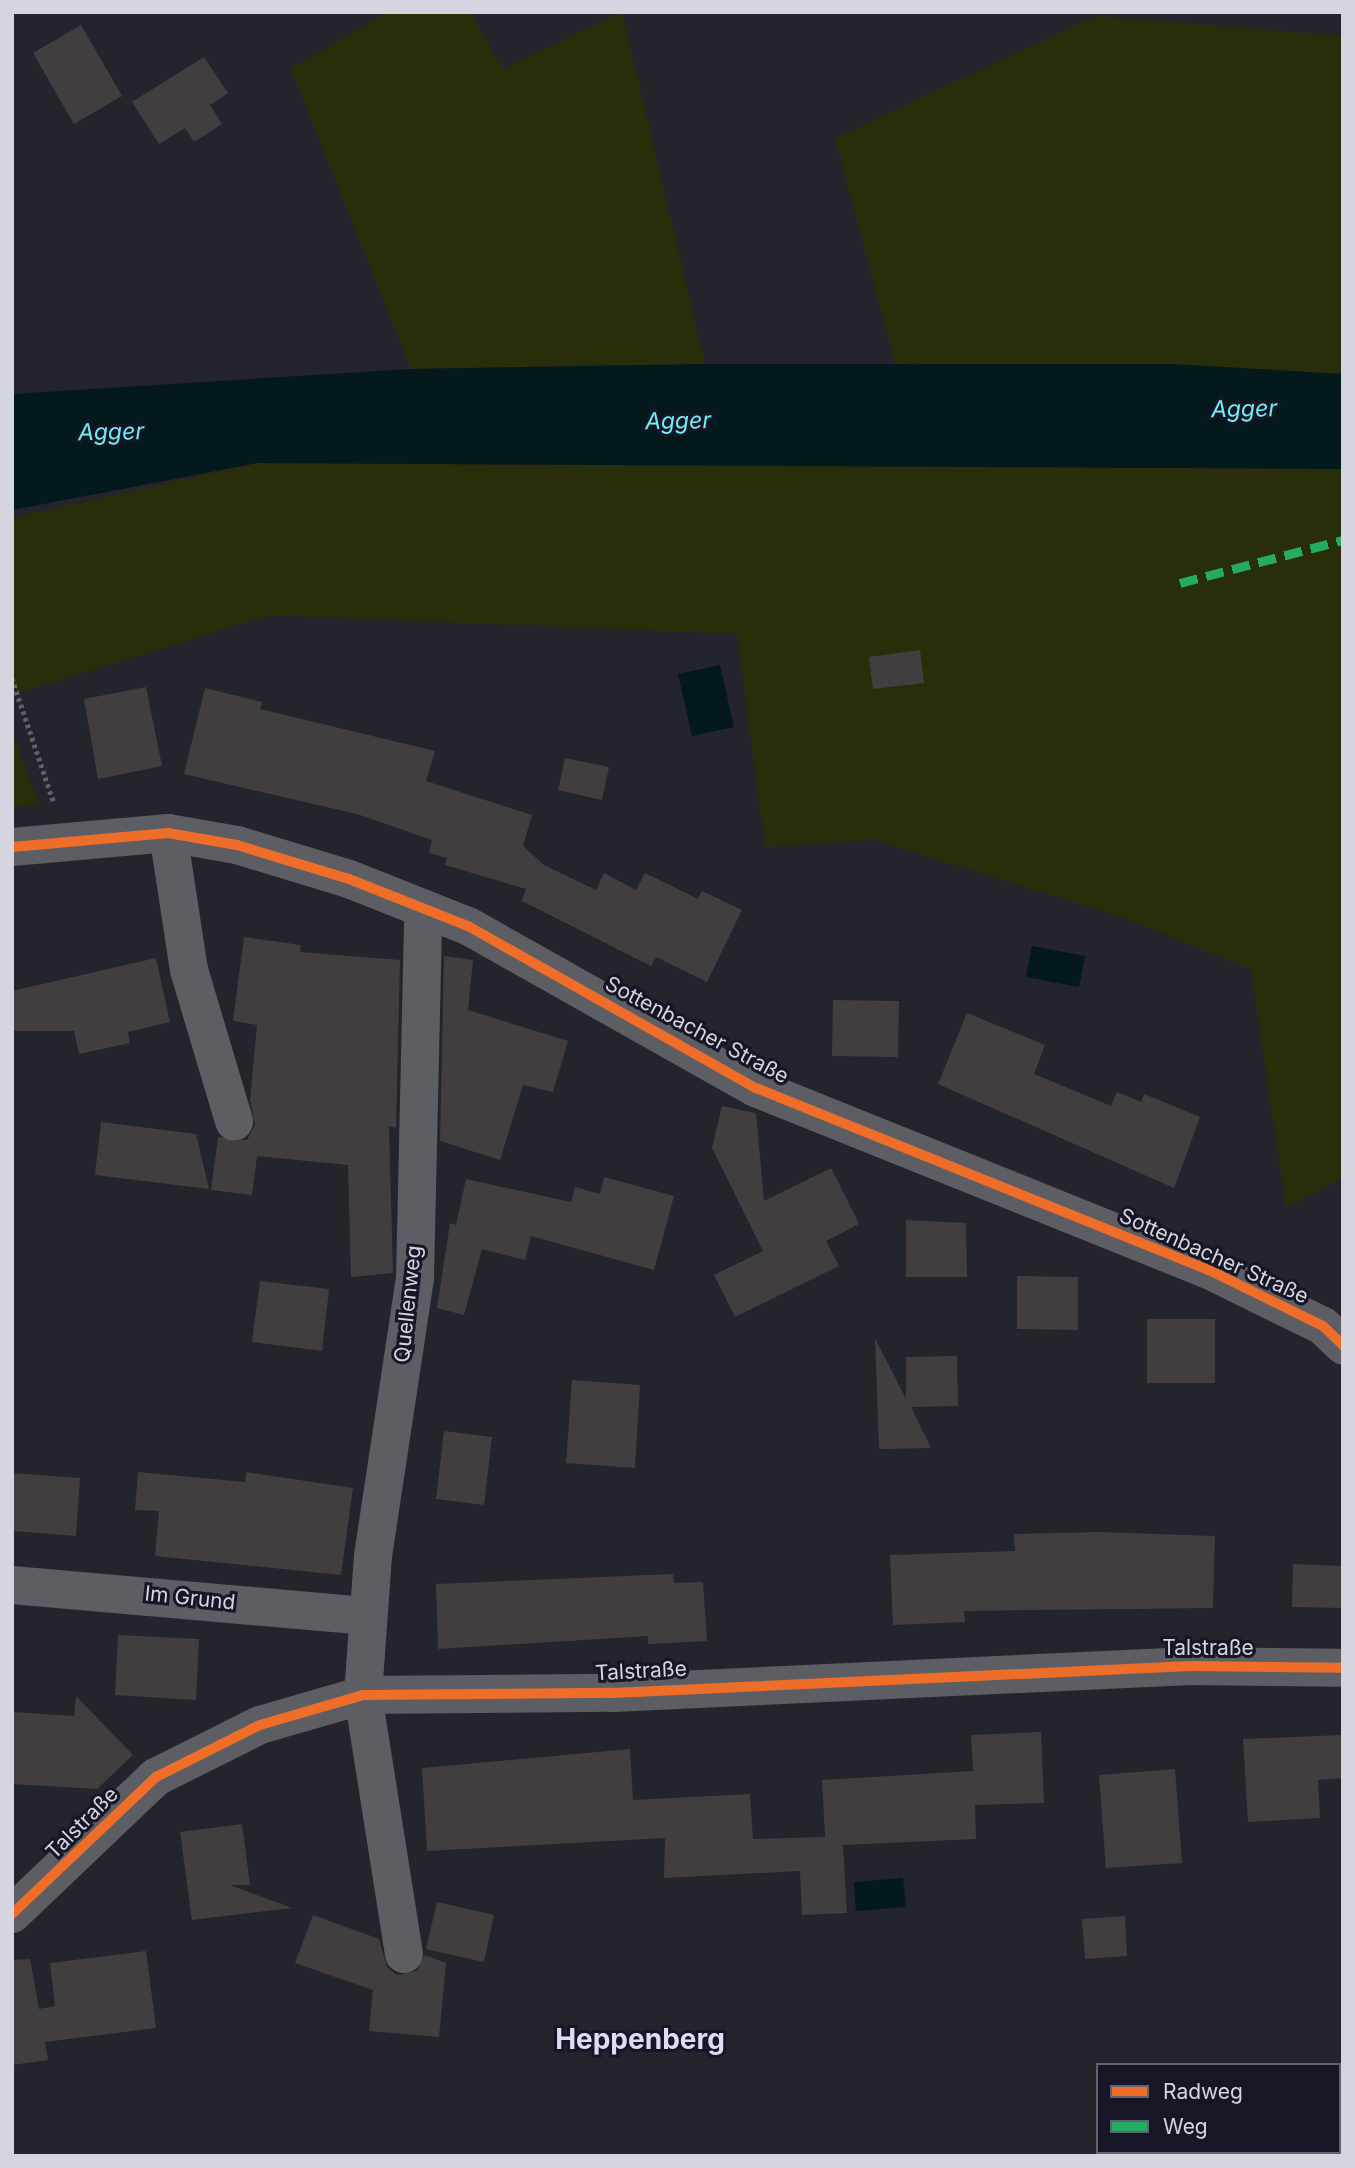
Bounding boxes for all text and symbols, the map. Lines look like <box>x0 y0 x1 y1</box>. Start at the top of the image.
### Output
water label: Agger <box>1211 395 1277 423</box>
water label: Agger <box>645 407 711 435</box>
water label: Agger <box>78 418 144 446</box>
street label: Sottenbacher Straße <box>601 971 793 1089</box>
street label: Sottenbacher Straße <box>1116 1203 1312 1309</box>
street label: Quellenweg <box>389 1244 427 1364</box>
street label: Im Grund <box>143 1581 237 1615</box>
street label: Talstraße <box>1162 1635 1254 1661</box>
street label: Talstraße <box>595 1656 687 1686</box>
street label: Talstraße <box>41 1782 123 1864</box>
district label: Heppenberg <box>555 2022 725 2056</box>
legend <box>1096 2063 1341 2154</box>
text: Radweg <box>1163 2079 1243 2104</box>
text: Weg <box>1163 2114 1208 2139</box>

